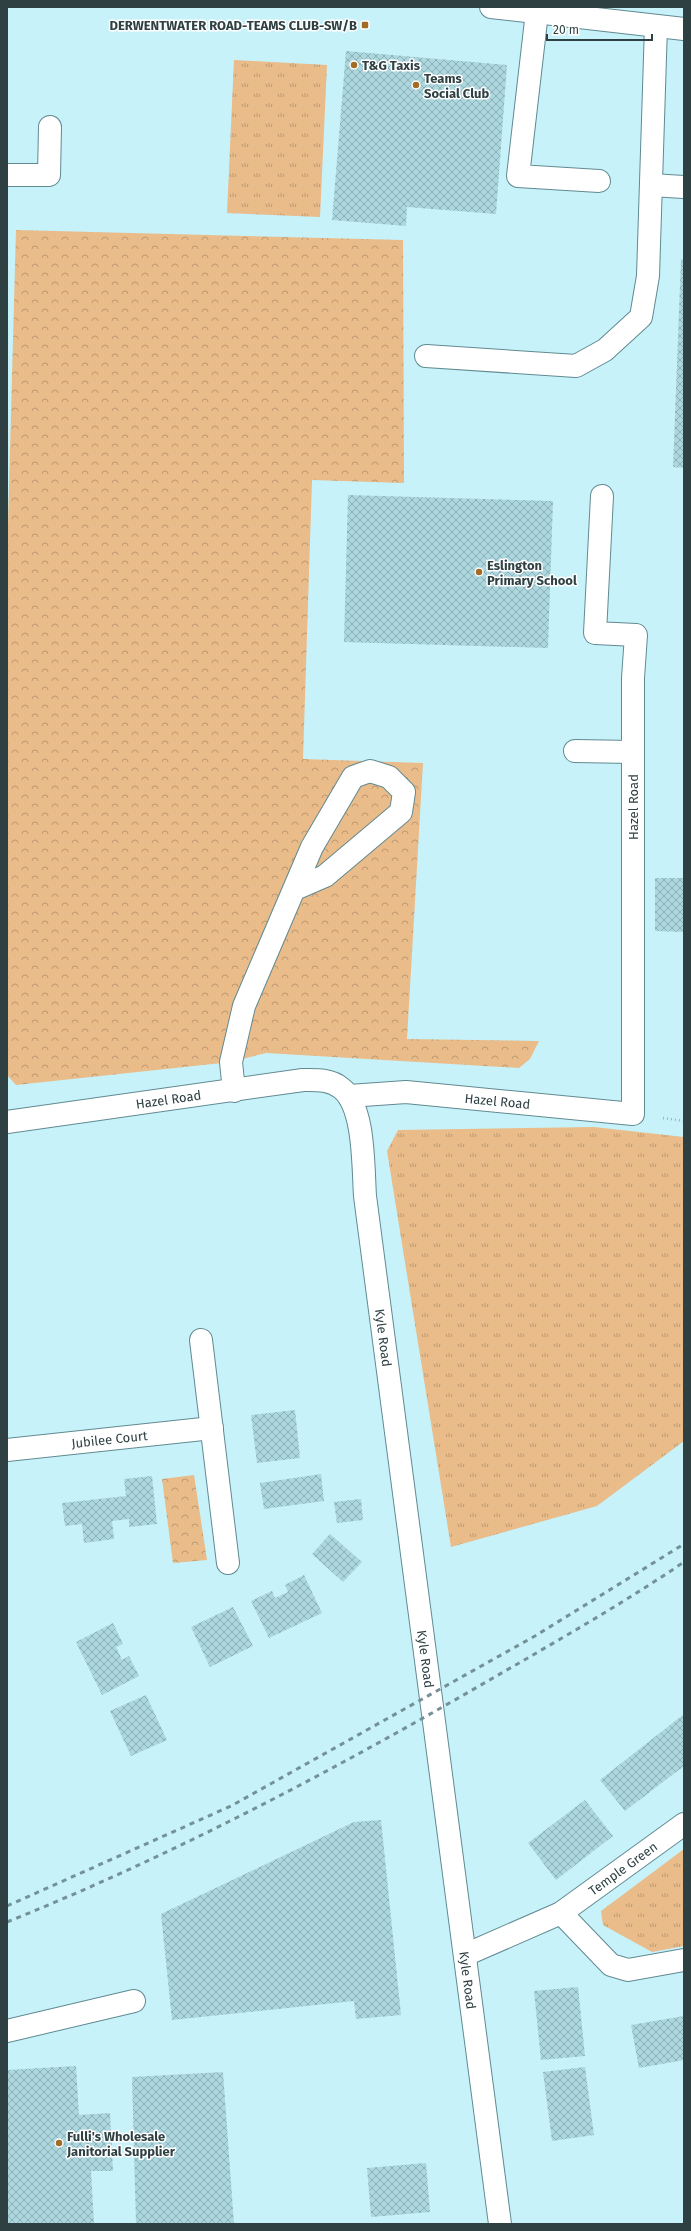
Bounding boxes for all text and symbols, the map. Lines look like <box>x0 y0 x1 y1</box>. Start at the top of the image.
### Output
scale bar <box>547 16 652 42</box>
place label: DERWENTWATER ROAD-TEAMS CLUB-SW/B <box>109 18 357 33</box>
marker: DERWENTWATER ROAD-TEAMS CLUB-SW/B <box>360 20 370 30</box>
text: 20 m <box>553 23 579 37</box>
place label: T&G Taxis <box>362 58 421 73</box>
marker: T&G Taxis <box>349 60 359 70</box>
place label: Teams Social Club <box>424 71 489 101</box>
marker: Teams Social Club <box>411 80 421 90</box>
place label: Eslington Primary School <box>487 558 577 588</box>
marker: Eslington Primary School <box>474 567 484 577</box>
street label: Hazel Road <box>626 774 641 840</box>
street label: Hazel Road <box>135 1088 202 1112</box>
street label: Hazel Road <box>464 1091 531 1112</box>
street label: Kyle Road <box>372 1308 394 1368</box>
street label: Jubilee Court <box>71 1428 148 1451</box>
street label: Kyle Road <box>414 1629 437 1689</box>
street label: Temple Green <box>586 1839 660 1899</box>
street label: Kyle Road <box>456 1950 479 2010</box>
place label: Fulli's Wholesale Janitorial Supplier <box>66 2129 176 2159</box>
marker: Fulli's Wholesale Janitorial Supplier <box>54 2138 64 2148</box>

